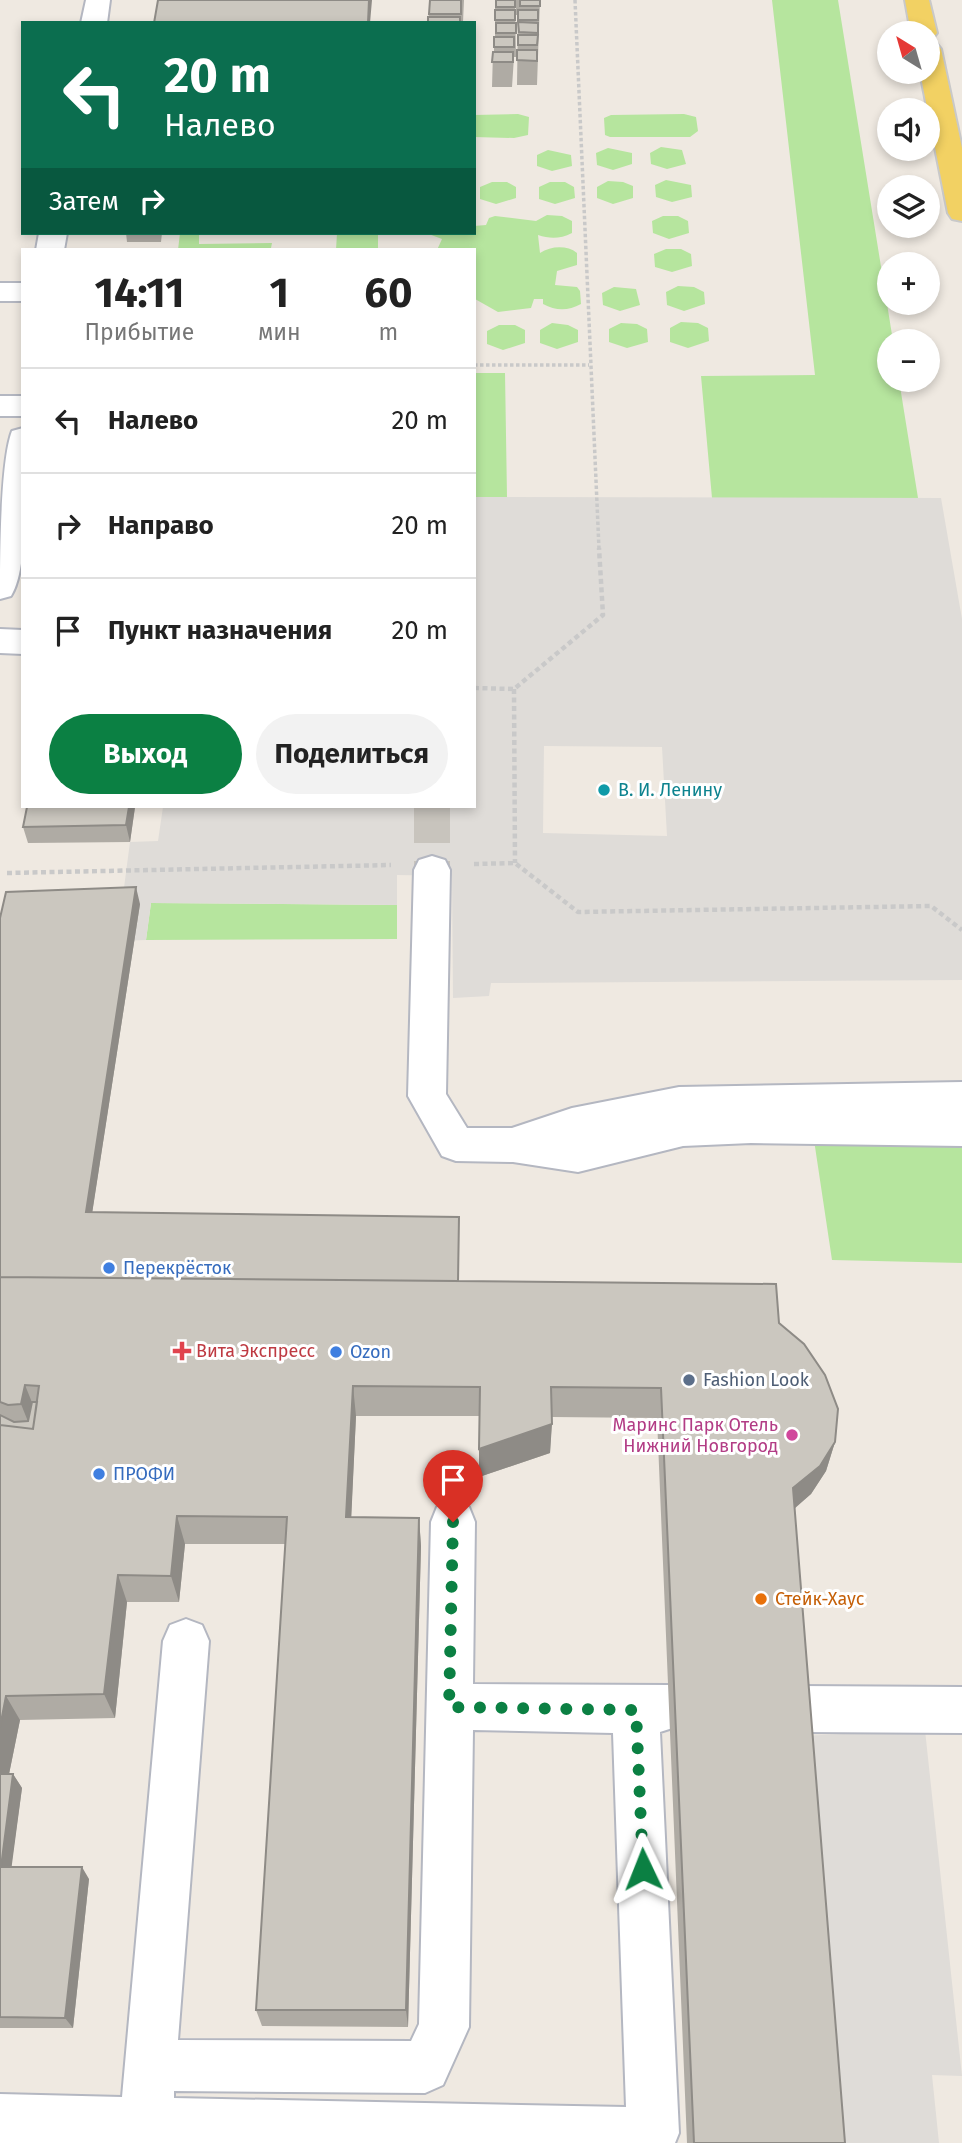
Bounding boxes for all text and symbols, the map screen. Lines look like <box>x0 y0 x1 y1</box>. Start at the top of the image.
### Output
north arrow <box>877 21 940 84</box>
map controls <box>877 21 940 392</box>
text: 20 m <box>164 46 271 105</box>
icon: left <box>49 49 140 140</box>
button: sound <box>877 98 940 161</box>
text: Налево <box>164 106 276 144</box>
button: layers <box>877 175 940 238</box>
icon: right <box>133 182 171 220</box>
text: Затем <box>49 186 119 217</box>
button: + <box>877 252 940 315</box>
text: 14:11 <box>94 268 184 318</box>
text: 1 <box>270 268 289 318</box>
text: 60 <box>364 268 413 318</box>
text: Прибытие <box>84 318 194 346</box>
text: мин <box>258 318 301 346</box>
text: m <box>379 318 398 346</box>
button: − <box>877 329 940 392</box>
icon: left <box>49 402 87 440</box>
text: Налево <box>108 405 198 436</box>
text: 20 m <box>391 405 448 436</box>
icon: right <box>49 507 87 545</box>
text: Направо <box>108 510 214 541</box>
text: 20 m <box>391 510 448 541</box>
icon: arrive <box>49 612 87 650</box>
text: Пункт назначения <box>108 615 332 646</box>
text: 20 m <box>391 615 448 646</box>
button: Выход <box>49 714 242 794</box>
button: Поделиться <box>256 714 448 794</box>
place label: В. И. Ленину <box>618 779 722 801</box>
marker: В. И. Ленину <box>596 782 612 798</box>
place label: Перекрёсток <box>123 1257 232 1279</box>
marker: Перекрёсток <box>101 1260 117 1276</box>
place label: Вита Экспресс <box>196 1340 316 1362</box>
place label: Ozon <box>350 1341 391 1363</box>
marker: Вита Экспресс <box>174 1343 190 1359</box>
marker: Ozon <box>328 1344 344 1360</box>
place label: Fashion Look <box>703 1369 810 1391</box>
marker: Fashion Look <box>681 1372 697 1388</box>
place label: Маринс Парк Отель Нижний Новгород <box>613 1414 778 1457</box>
marker: Маринс Парк Отель Нижний Новгород <box>784 1427 800 1443</box>
pin <box>423 1450 483 1522</box>
icon: arrive <box>434 1461 472 1499</box>
place label: ПРОФИ <box>113 1463 175 1485</box>
marker: ПРОФИ <box>91 1466 107 1482</box>
place label: Стейк-Хаус <box>775 1588 865 1610</box>
marker: Стейк-Хаус <box>753 1591 769 1607</box>
position arrow <box>606 1832 680 1906</box>

